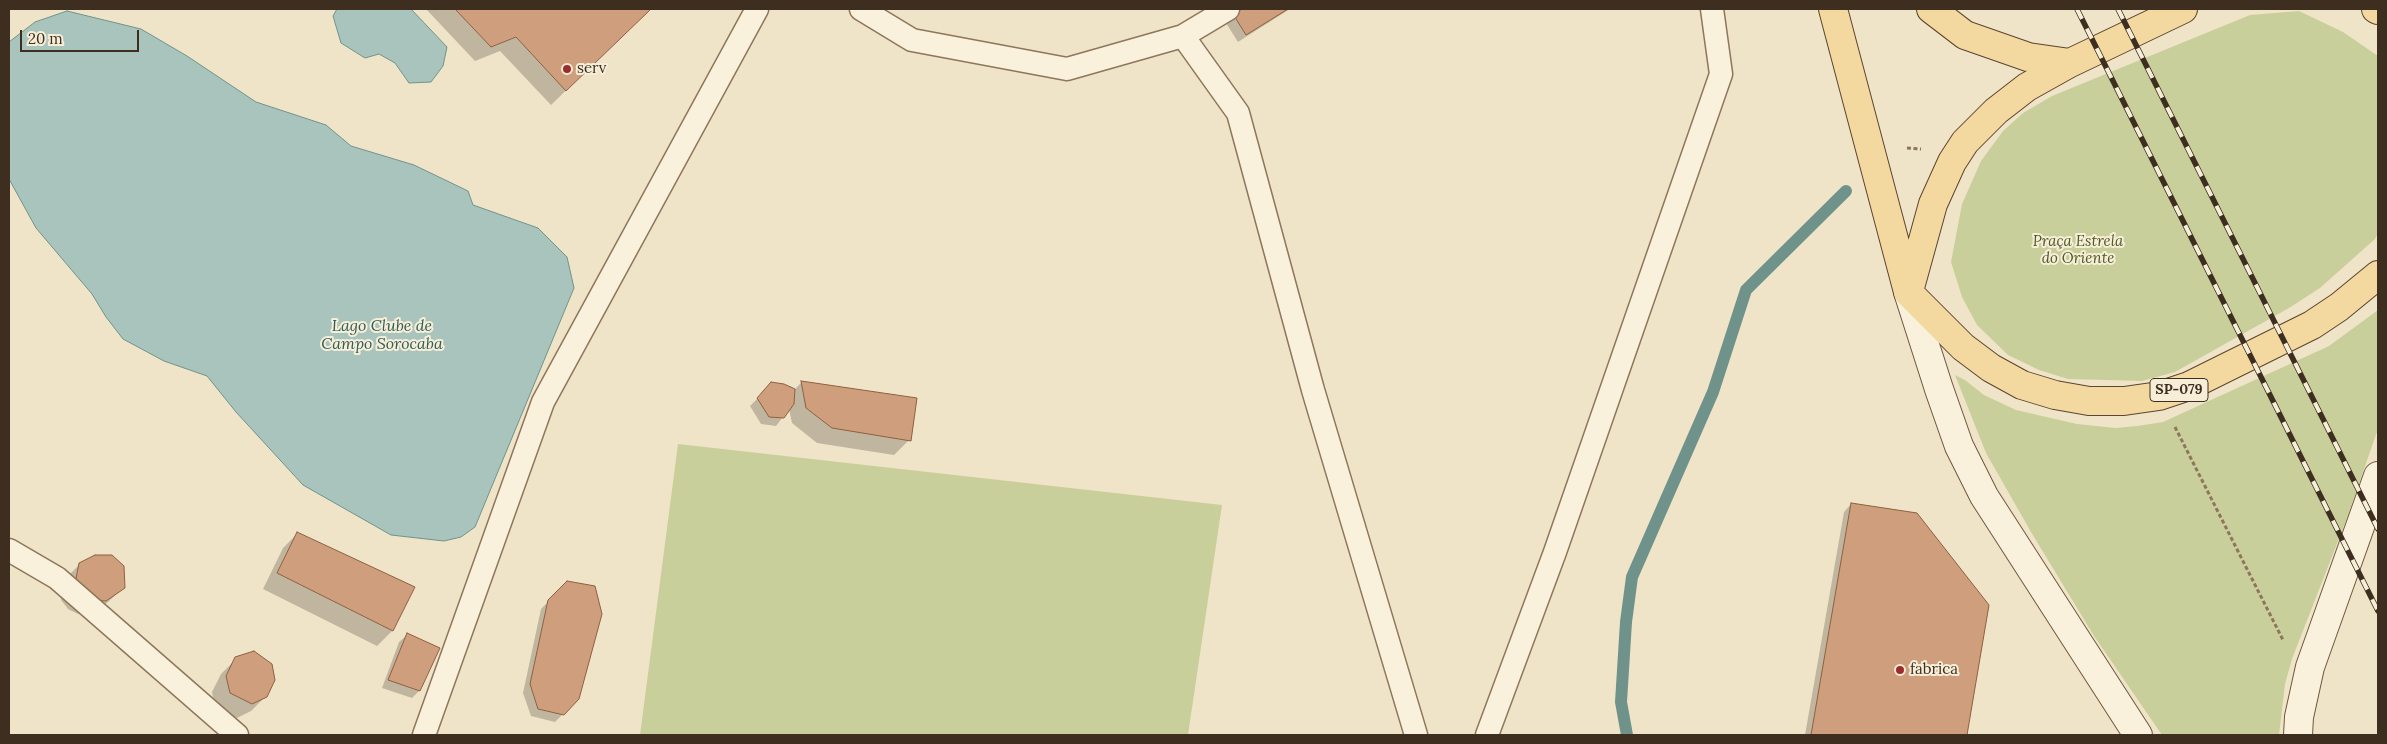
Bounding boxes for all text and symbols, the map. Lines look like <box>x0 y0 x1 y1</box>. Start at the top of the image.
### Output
scale bar <box>22 20 141 52</box>
text: 20 m <box>28 29 63 48</box>
place label: serv <box>577 60 606 78</box>
marker: serv <box>561 63 573 75</box>
park label: Praça Estrela do Oriente <box>2033 233 2123 268</box>
water label: Lago Clube de Campo Sorocaba <box>321 316 443 354</box>
road number: SP-079 <box>2150 378 2208 402</box>
place label: fabrica <box>1910 661 1958 679</box>
marker: fabrica <box>1894 664 1906 676</box>

